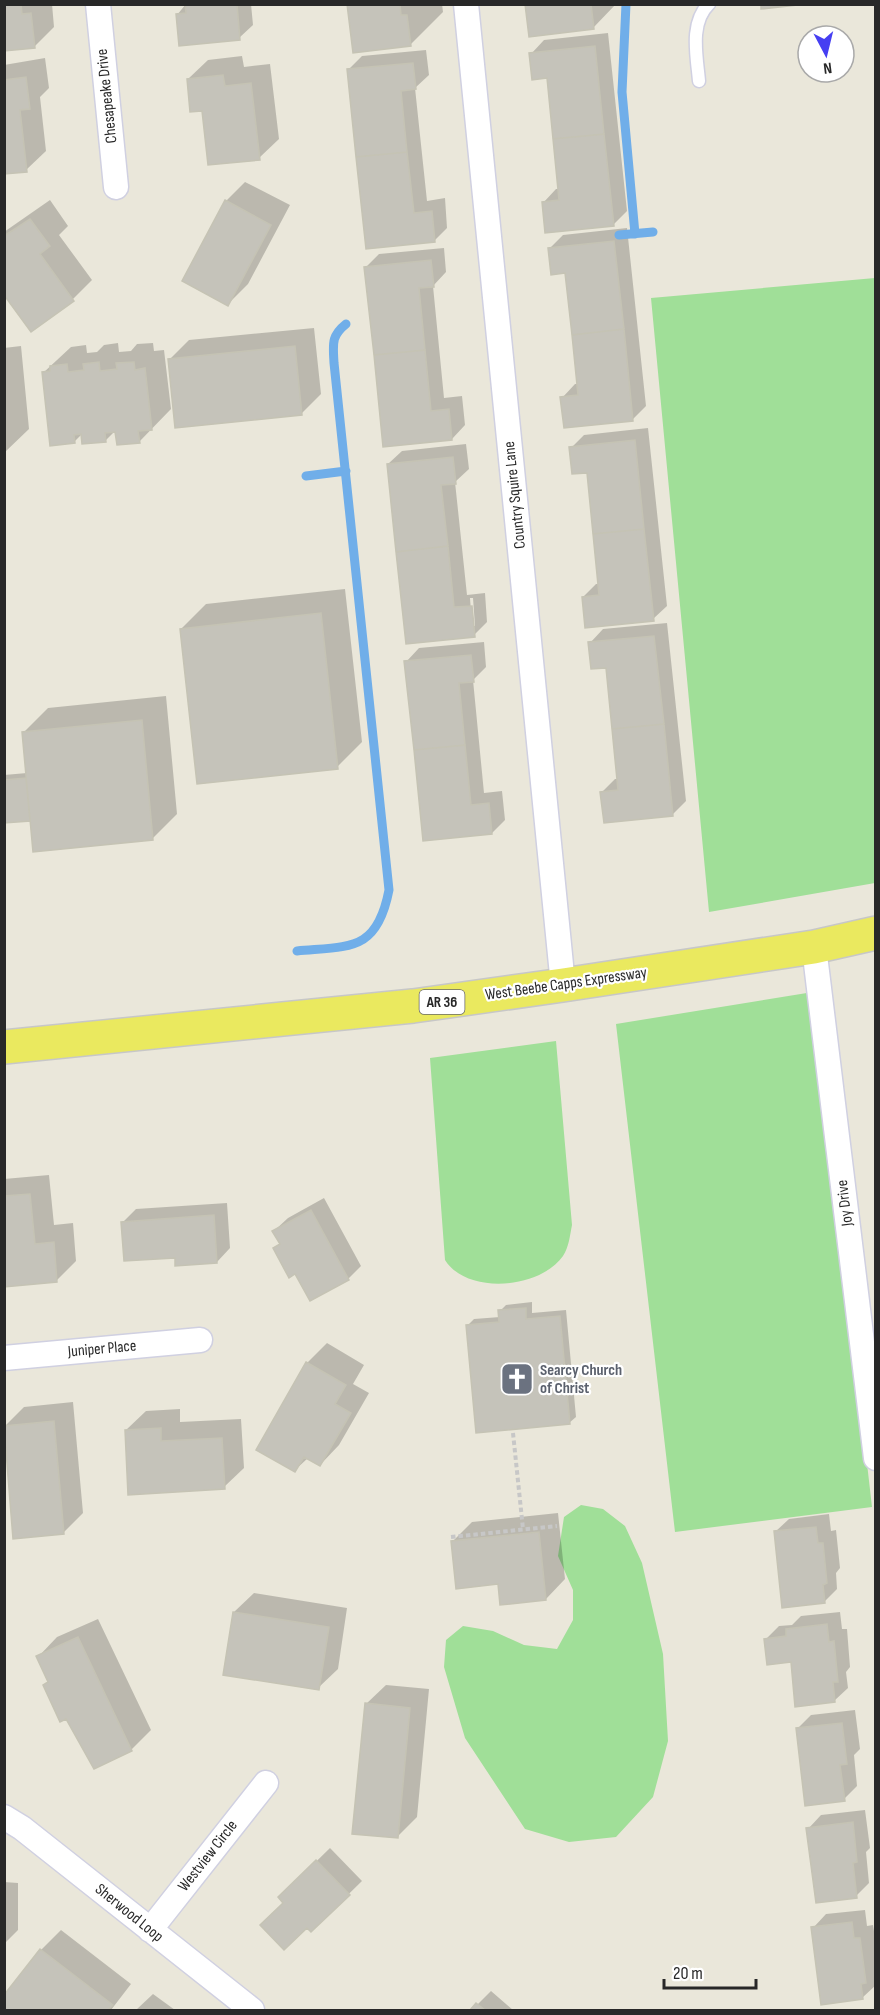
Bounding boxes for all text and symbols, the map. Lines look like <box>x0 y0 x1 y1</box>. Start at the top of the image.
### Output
north arrow <box>796 24 856 84</box>
street label: Chesapeake Drive <box>93 48 121 144</box>
text: N <box>822 57 833 77</box>
street label: Country Squire Lane <box>500 440 530 550</box>
street label: West Beebe Capps Expressway <box>484 963 648 1005</box>
road number: AR 36 <box>420 990 464 1014</box>
street label: Joy Drive <box>833 1179 857 1228</box>
street label: Juniper Place <box>66 1337 137 1362</box>
church icon: Searcy Church of Christ <box>499 1361 535 1397</box>
place label: Searcy Church of Christ <box>540 1361 622 1398</box>
street label: Westview Circle <box>174 1817 242 1895</box>
street label: Sherwood Loop <box>91 1880 167 1946</box>
scale bar <box>664 1952 756 1990</box>
text: 20 m <box>673 1963 703 1984</box>

